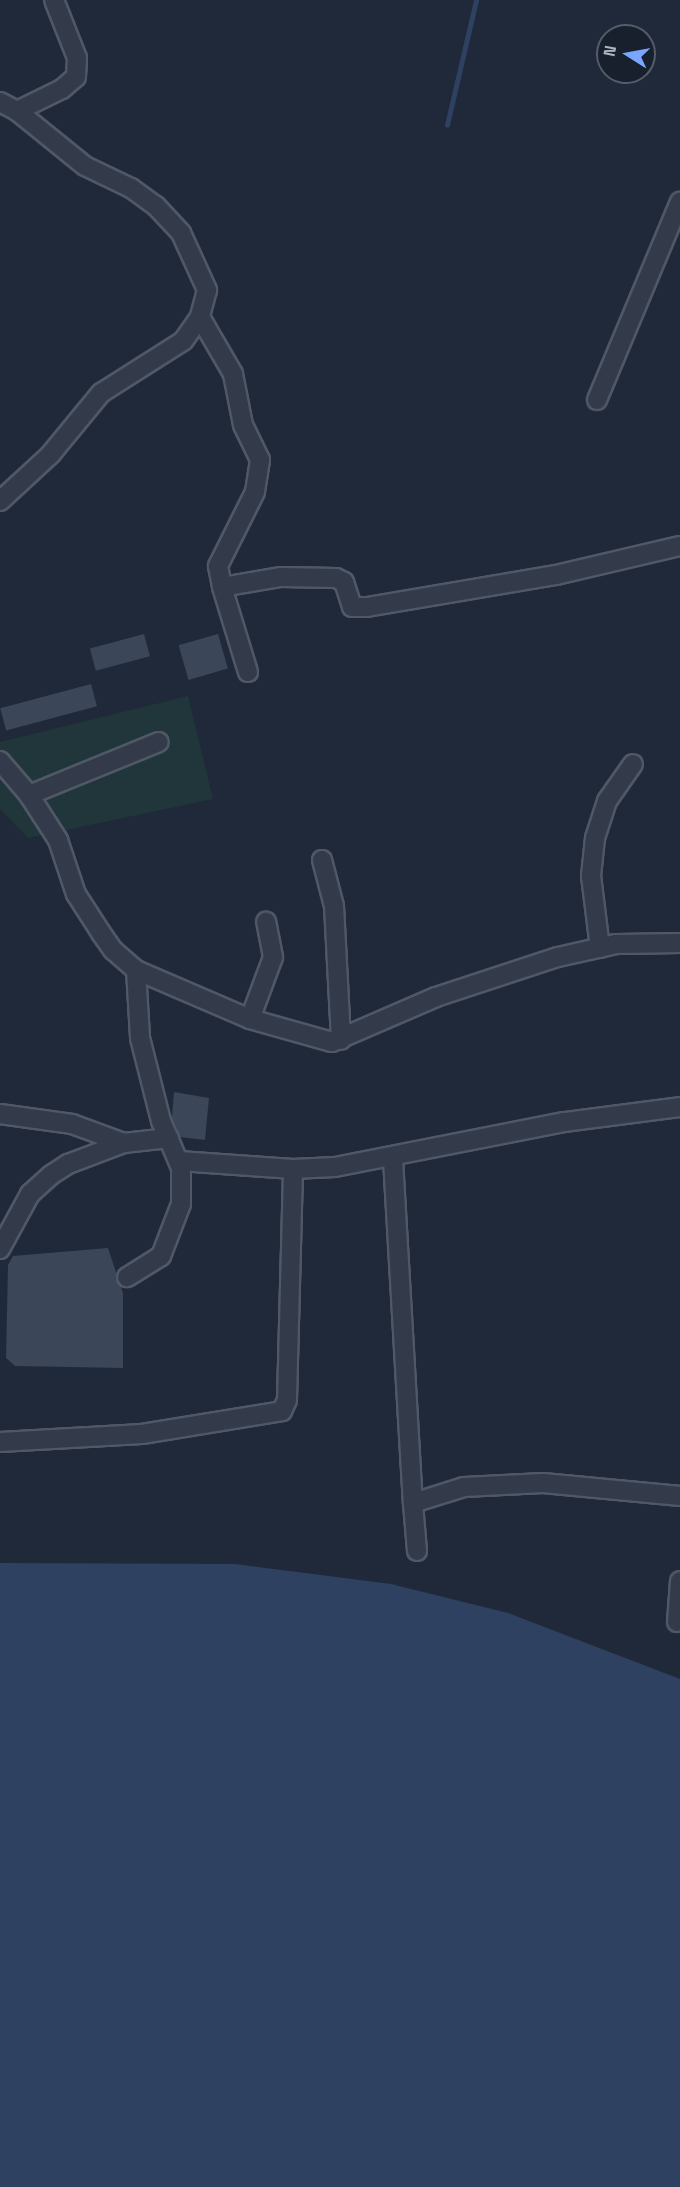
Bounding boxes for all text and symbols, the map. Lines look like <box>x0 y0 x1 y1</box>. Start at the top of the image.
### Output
north arrow <box>596 24 656 84</box>
text: N <box>598 44 621 58</box>

